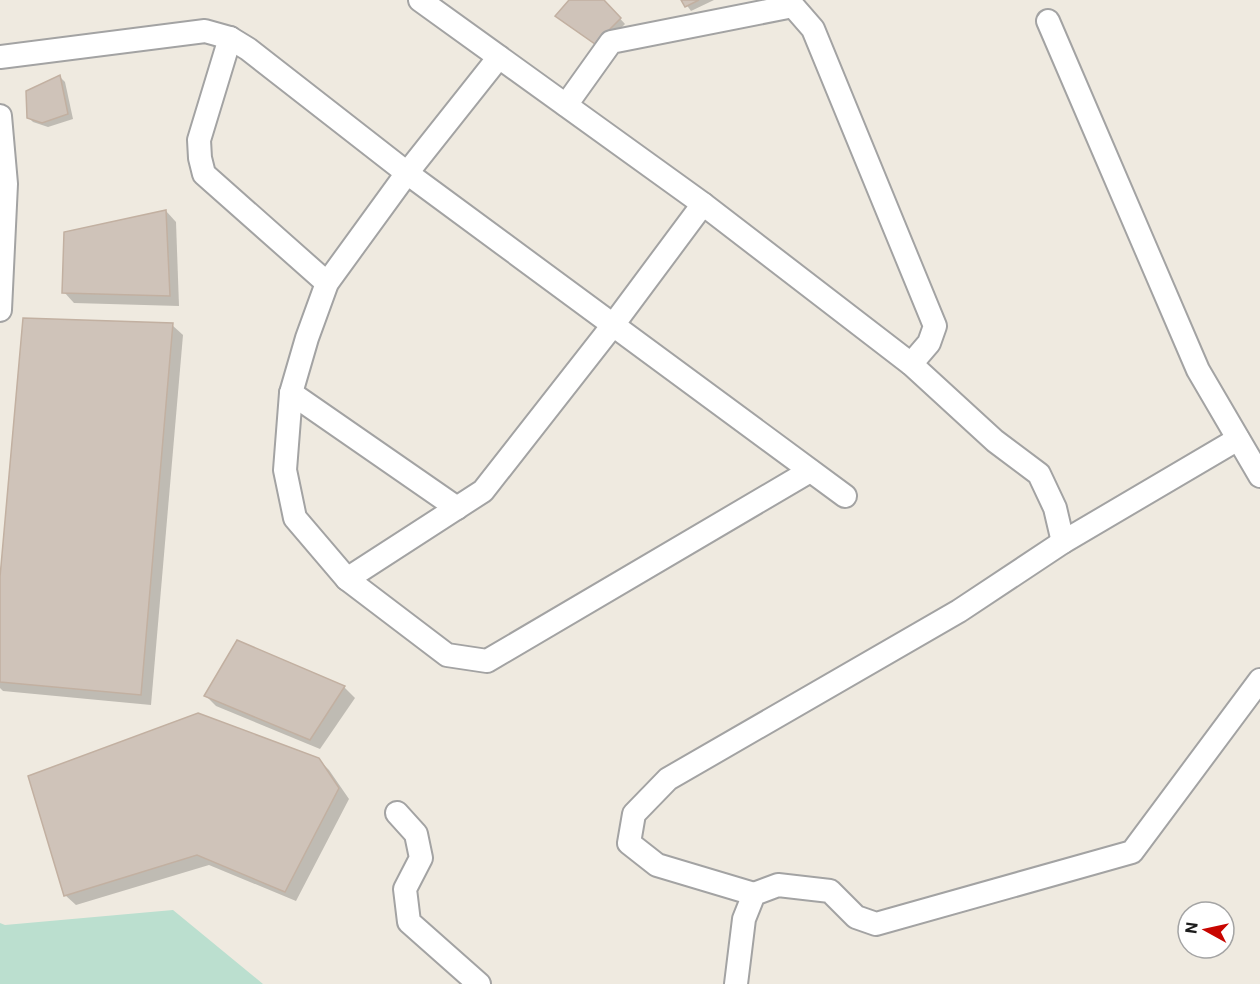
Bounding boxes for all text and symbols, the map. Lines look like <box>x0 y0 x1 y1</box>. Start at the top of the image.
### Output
north arrow <box>1176 900 1236 960</box>
text: N <box>1181 921 1202 935</box>

